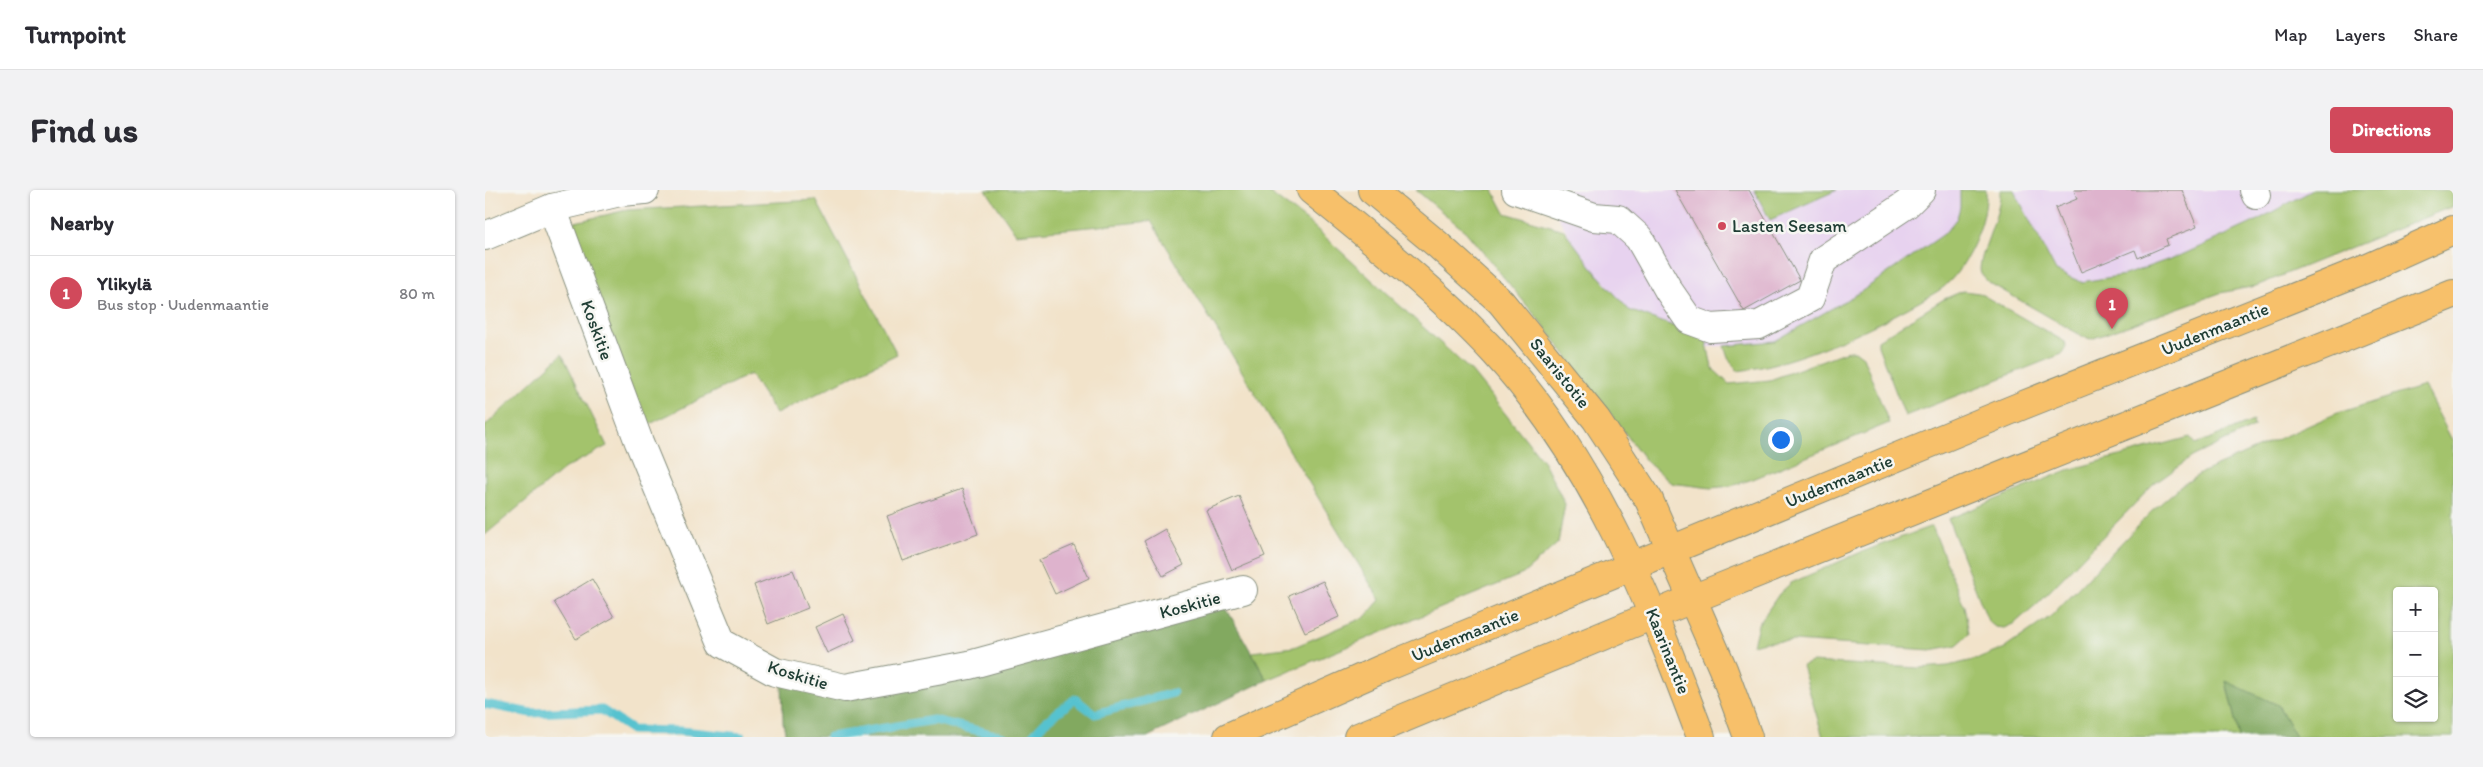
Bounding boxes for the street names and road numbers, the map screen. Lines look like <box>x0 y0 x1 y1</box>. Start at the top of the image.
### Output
street label: Koskitie <box>576 297 618 363</box>
street label: Uudenmaantie <box>2158 297 2272 361</box>
street label: Saaristotie <box>1525 333 1595 413</box>
street label: Uudenmaantie <box>1782 449 1896 513</box>
street label: Koskitie <box>1157 586 1223 624</box>
street label: Uudenmaantie <box>1408 603 1522 667</box>
street label: Kaarinantie <box>1641 605 1695 697</box>
street label: Koskitie <box>765 655 831 695</box>

